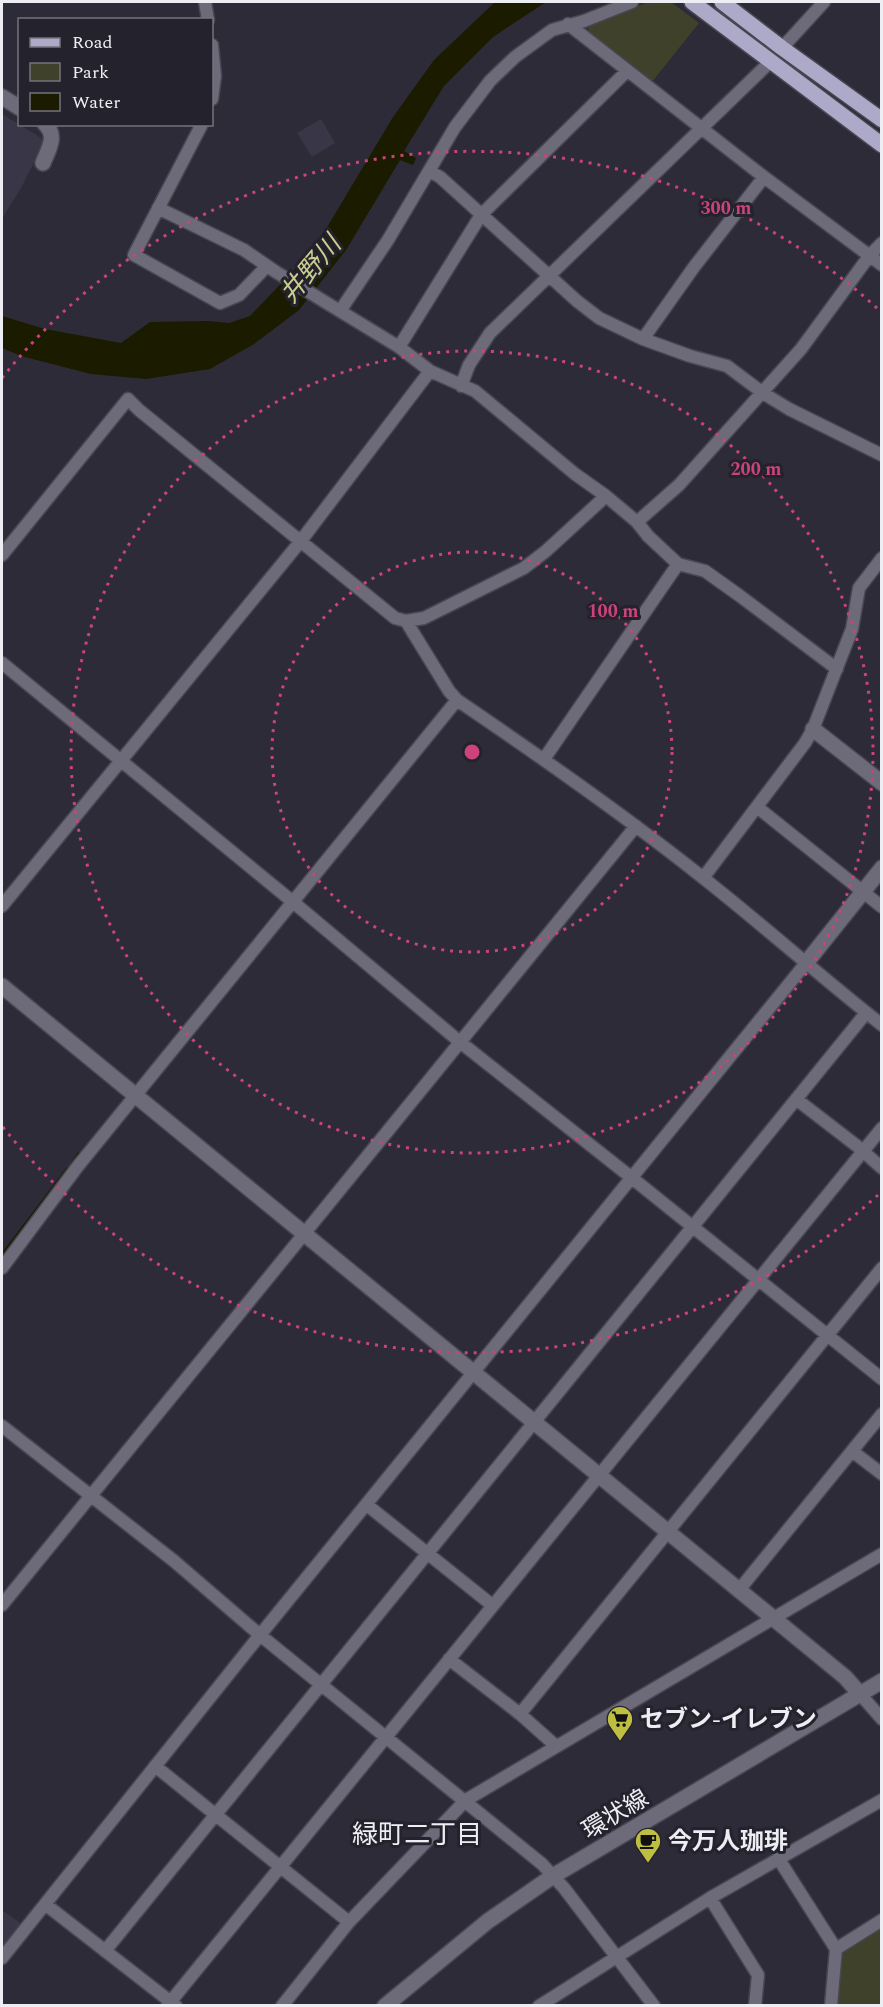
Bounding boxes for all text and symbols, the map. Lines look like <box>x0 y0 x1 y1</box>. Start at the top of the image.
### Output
legend <box>18 18 213 126</box>
text: Road <box>72 29 113 56</box>
text: Park <box>72 59 109 86</box>
text: Water <box>72 89 120 116</box>
text: 300 m <box>700 195 752 222</box>
water label: 井野川 <box>270 225 353 312</box>
text: 200 m <box>730 456 782 483</box>
text: 100 m <box>587 598 639 625</box>
centre of rings <box>462 742 482 762</box>
place label: セブン-イレブン <box>640 1702 817 1738</box>
supermarket icon: セブン-イレブン <box>605 1704 635 1742</box>
street label: 環状線 <box>575 1781 656 1849</box>
district label: 緑町二丁目 <box>352 1815 482 1855</box>
place label: 今万人珈琲 <box>668 1824 788 1860</box>
cafe icon: 今万人珈琲 <box>633 1826 663 1864</box>

